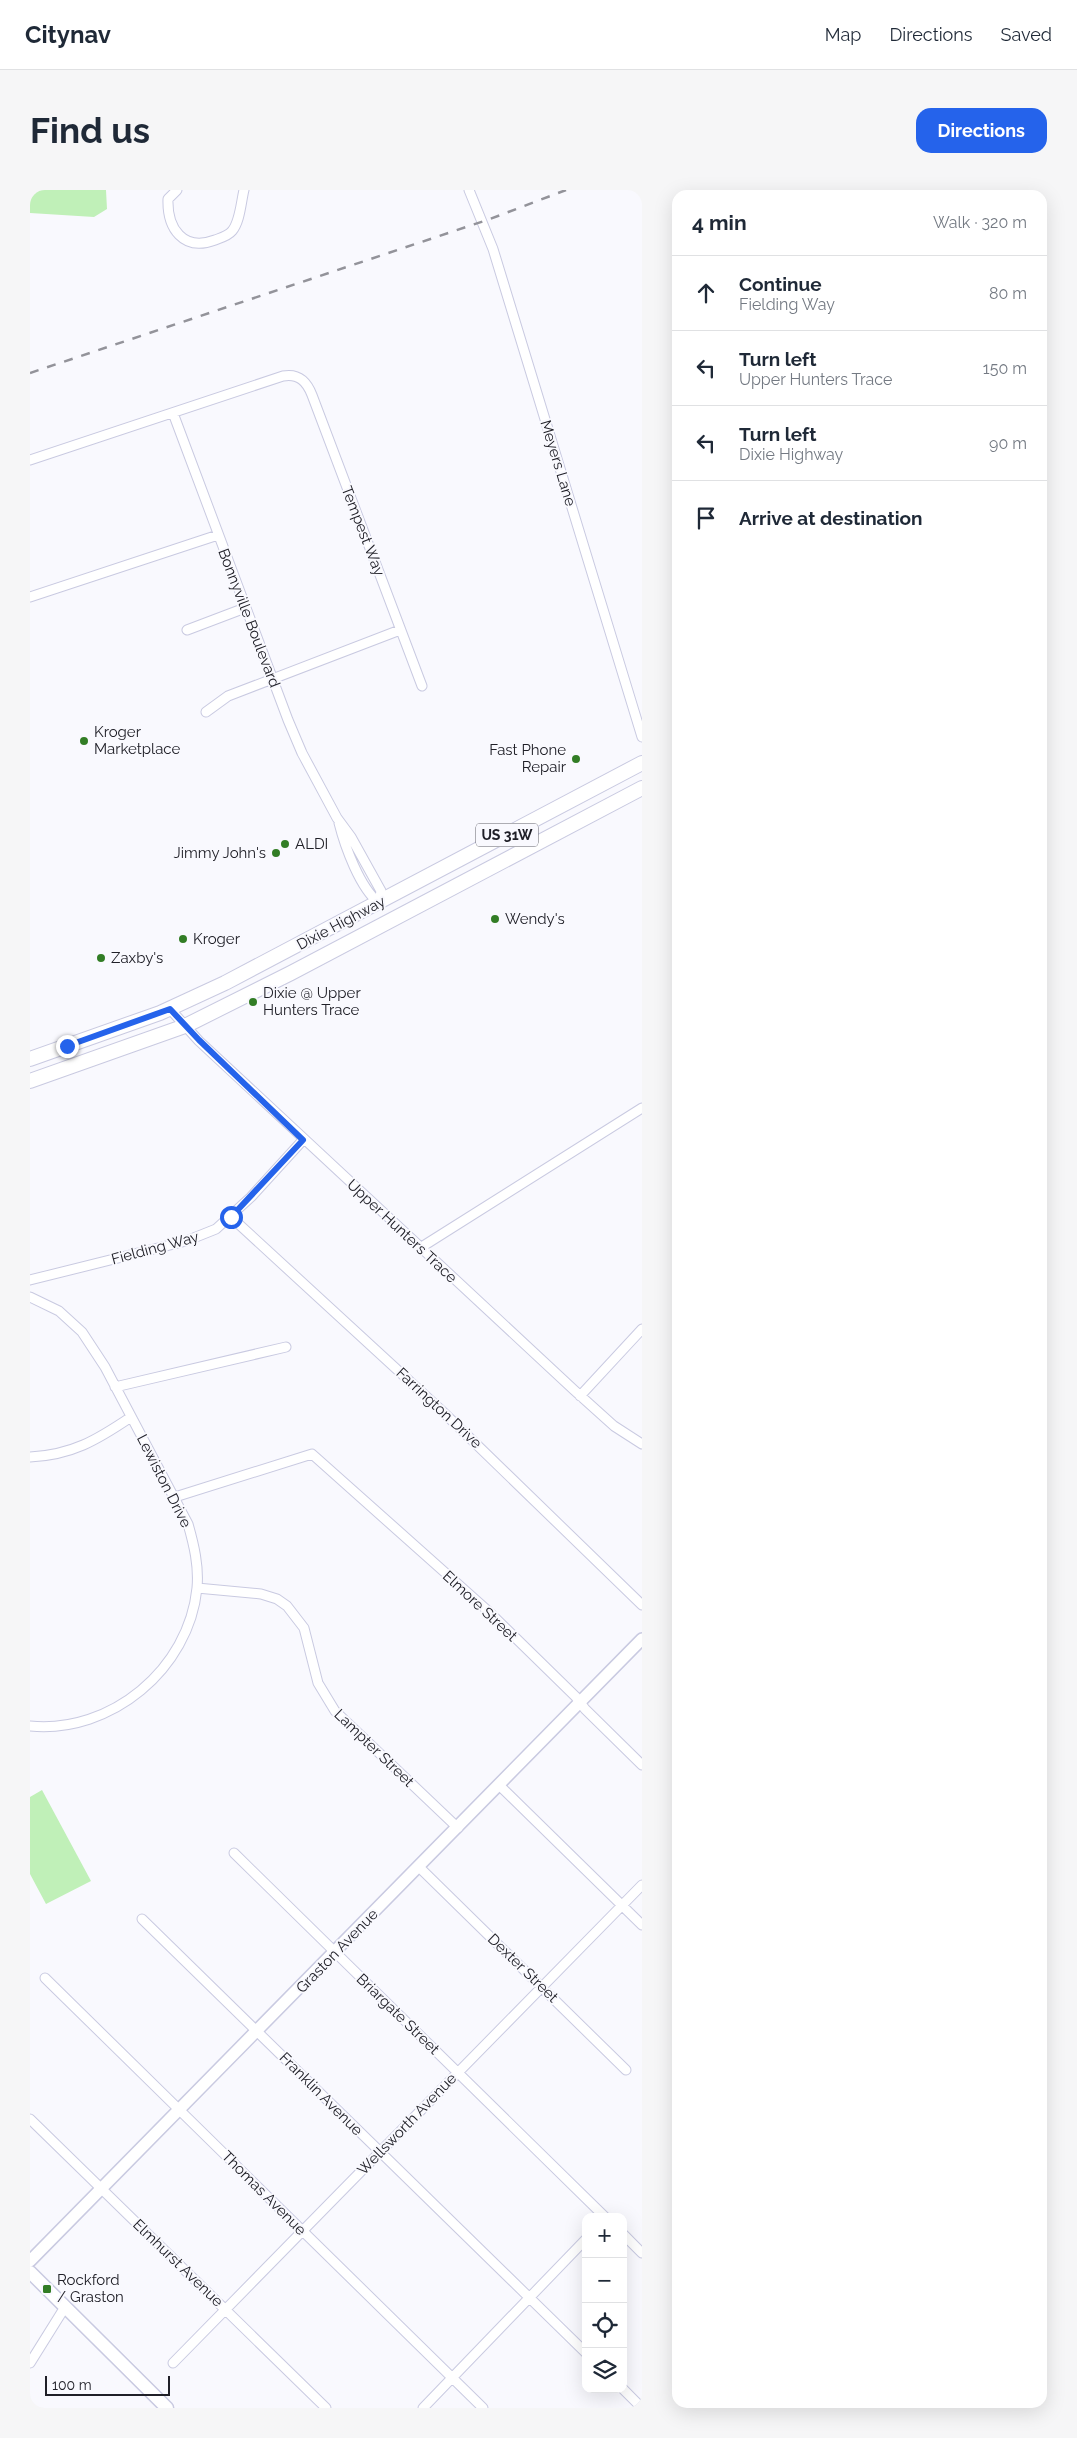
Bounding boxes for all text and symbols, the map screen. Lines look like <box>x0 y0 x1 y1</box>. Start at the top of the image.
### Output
text: Citynav <box>25 20 111 49</box>
text: Map <box>825 24 861 45</box>
text: Directions <box>889 24 973 45</box>
text: Saved <box>1001 24 1052 45</box>
button: Directions <box>916 108 1047 153</box>
text: Find us <box>30 110 150 151</box>
text: 4 min <box>692 210 747 235</box>
text: Walk · 320 m <box>933 213 1027 232</box>
text: Continue <box>739 273 822 295</box>
icon: ahead <box>692 279 720 307</box>
text: 80 m <box>989 284 1027 303</box>
text: Fielding Way <box>739 295 835 314</box>
text: Turn left <box>739 348 816 370</box>
icon: left <box>692 354 720 382</box>
text: 150 m <box>983 359 1027 378</box>
text: Upper Hunters Trace <box>739 370 892 389</box>
street label: Meyers Lane <box>536 418 580 508</box>
text: Turn left <box>739 423 816 445</box>
icon: left <box>692 429 720 457</box>
text: 90 m <box>989 434 1027 453</box>
text: Dixie Highway <box>739 445 843 464</box>
street label: Tempest Way <box>338 484 388 578</box>
icon: arrive <box>692 504 720 532</box>
text: Arrive at destination <box>739 507 923 529</box>
street label: Bonnyville Boulevard <box>214 546 284 690</box>
place label: Kroger Marketplace <box>94 723 180 758</box>
marker: Kroger Marketplace <box>78 735 90 747</box>
place label: Fast Phone Repair <box>489 741 567 776</box>
marker: Fast Phone Repair <box>570 753 582 765</box>
road number: US 31W <box>476 824 538 846</box>
place label: ALDI <box>295 835 328 853</box>
marker: ALDI <box>279 838 291 850</box>
place label: Jimmy John's <box>174 844 266 862</box>
marker: Jimmy John's <box>270 847 282 859</box>
street label: Dixie Highway <box>294 892 388 954</box>
place label: Wendy's <box>505 910 565 928</box>
marker: Wendy's <box>489 913 501 925</box>
place label: Kroger <box>193 930 241 948</box>
marker: Kroger <box>177 933 189 945</box>
place label: Zaxby's <box>111 949 163 967</box>
marker: Zaxby's <box>95 952 107 964</box>
place label: Dixie @ Upper Hunters Trace <box>263 984 361 1019</box>
marker: Dixie @ Upper Hunters Trace <box>247 996 259 1008</box>
route end <box>56 1035 79 1058</box>
street label: Upper Hunters Trace <box>343 1175 461 1287</box>
route start <box>220 1206 243 1229</box>
street label: Fielding Way <box>109 1228 201 1268</box>
street label: Farrington Drive <box>393 1364 486 1452</box>
street label: Lewiston Drive <box>133 1431 195 1531</box>
street label: Elmore Street <box>439 1567 521 1645</box>
street label: Lampter Street <box>330 1705 418 1791</box>
street label: Graston Avenue <box>292 1905 382 1997</box>
street label: Dexter Street <box>484 1930 562 2006</box>
street label: Briargate Street <box>353 1970 443 2058</box>
street label: Franklin Avenue <box>276 2049 367 2140</box>
street label: Wellsworth Avenue <box>354 2069 460 2179</box>
street label: Thomas Avenue <box>218 2147 310 2239</box>
map controls <box>582 2213 627 2393</box>
button: + <box>582 2213 627 2258</box>
street label: Elmhurst Avenue <box>129 2215 227 2311</box>
button: − <box>582 2258 627 2303</box>
place label: Rockford / Graston <box>57 2271 124 2306</box>
marker: Rockford / Graston <box>41 2283 53 2295</box>
button: locate <box>582 2303 627 2348</box>
button: layers <box>582 2348 627 2393</box>
scale bar <box>45 2373 170 2396</box>
text: 100 m <box>52 2377 92 2393</box>

